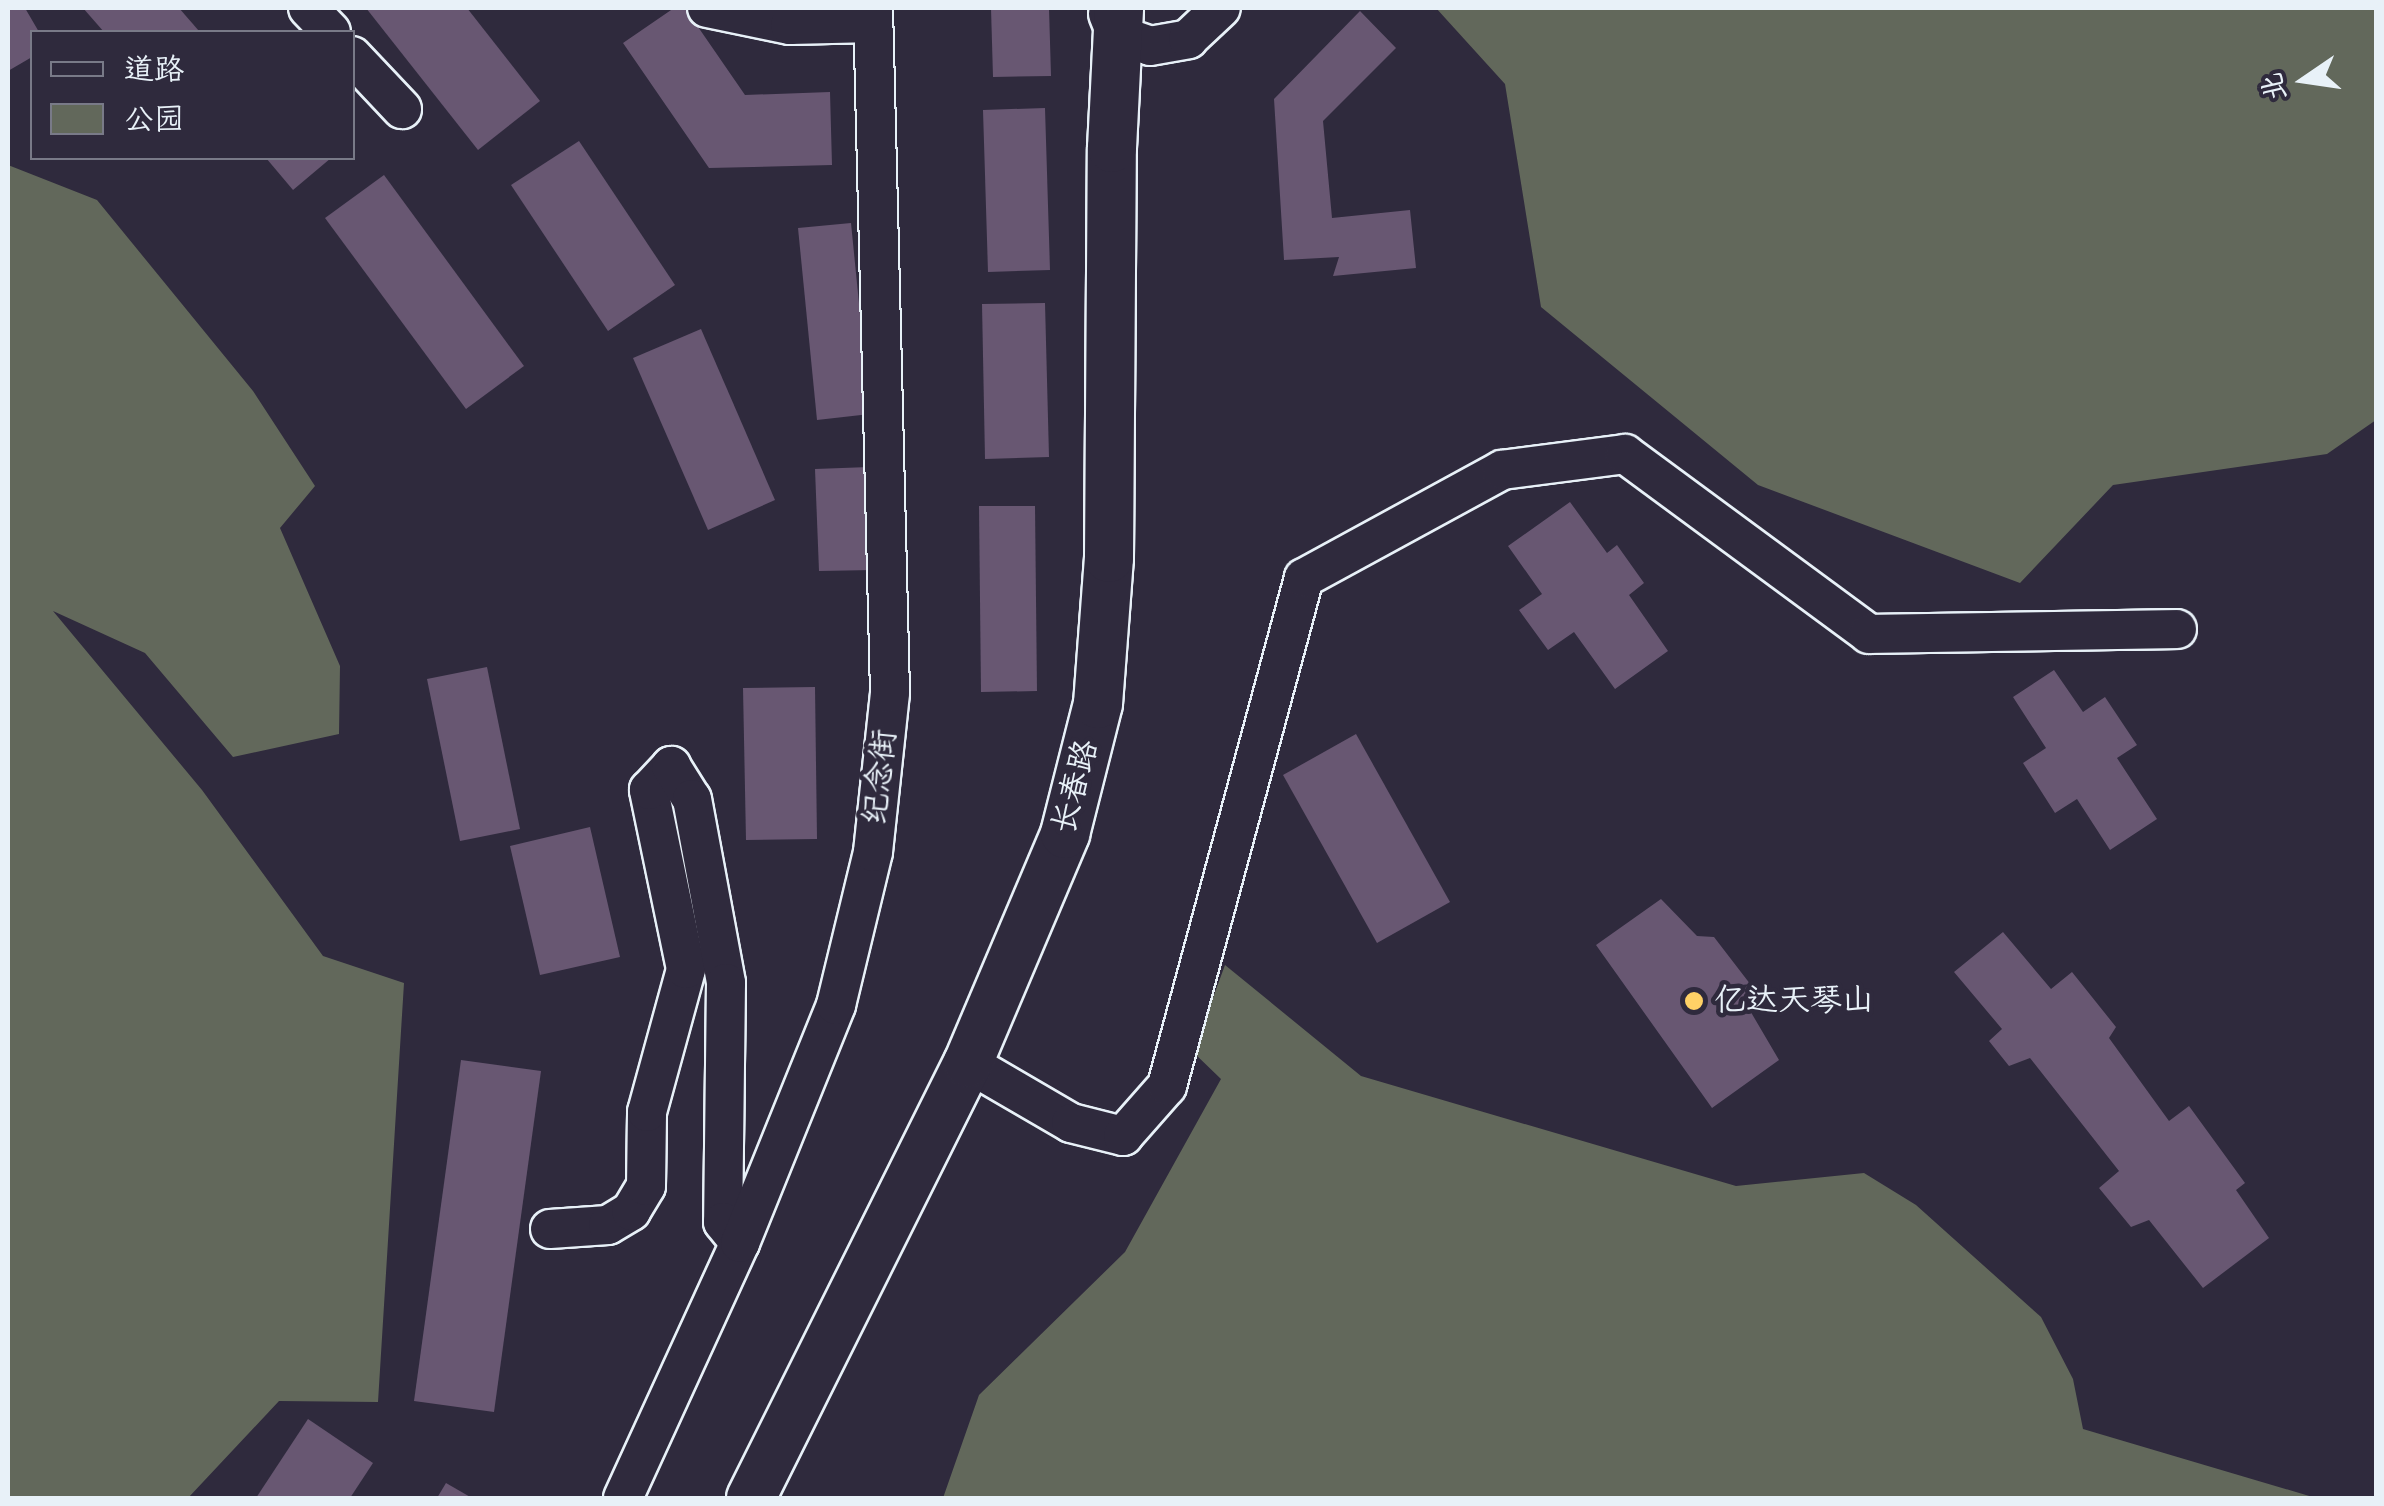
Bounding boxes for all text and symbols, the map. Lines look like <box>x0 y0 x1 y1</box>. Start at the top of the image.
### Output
legend <box>30 30 355 160</box>
north arrow <box>2254 30 2354 130</box>
text: 道路 <box>124 49 184 91</box>
text: 北 <box>2252 69 2296 105</box>
text: 公园 <box>124 99 184 141</box>
street label: 纪念街 <box>857 727 905 827</box>
street label: 长春路 <box>1045 736 1107 838</box>
place label: 亿达天琴山 <box>1714 982 1874 1020</box>
marker: 亿达天琴山 <box>1683 990 1705 1012</box>

